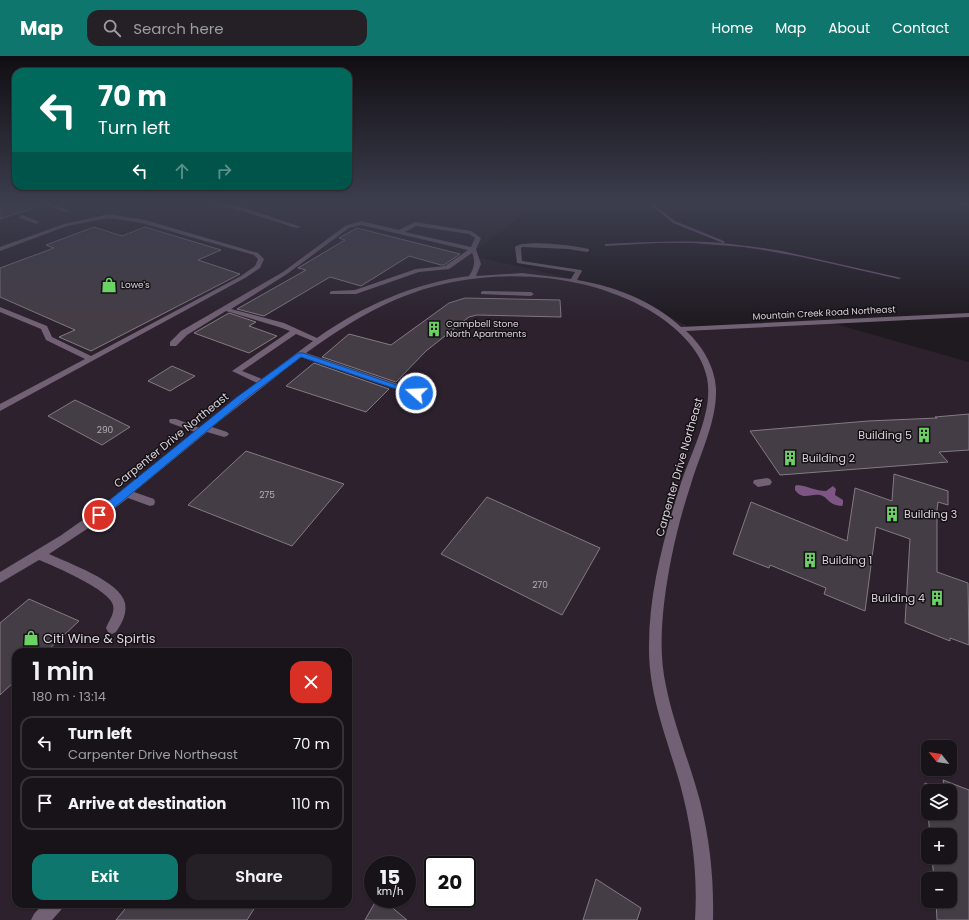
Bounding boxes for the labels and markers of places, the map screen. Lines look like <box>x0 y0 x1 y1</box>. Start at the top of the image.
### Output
shop icon: Lowe's <box>100 276 118 294</box>
place label: Lowe's <box>121 279 150 291</box>
place label: Campbell Stone North Apartments <box>446 318 527 340</box>
building icon: Campbell Stone North Apartments <box>425 320 443 338</box>
building icon: Building 5 <box>915 426 933 444</box>
place label: Building 5 <box>858 427 912 443</box>
building icon: Building 2 <box>781 449 799 467</box>
place label: Building 2 <box>802 450 855 466</box>
pin <box>82 498 116 532</box>
building icon: Building 3 <box>883 505 901 523</box>
place label: Building 3 <box>904 506 957 522</box>
building icon: Building 1 <box>801 551 819 569</box>
place label: Building 1 <box>822 552 872 568</box>
building icon: Building 4 <box>928 589 946 607</box>
place label: Building 4 <box>871 590 925 606</box>
shop icon: Citi Wine & Spirtis <box>22 629 40 647</box>
place label: Citi Wine & Spirtis <box>43 629 156 648</box>

